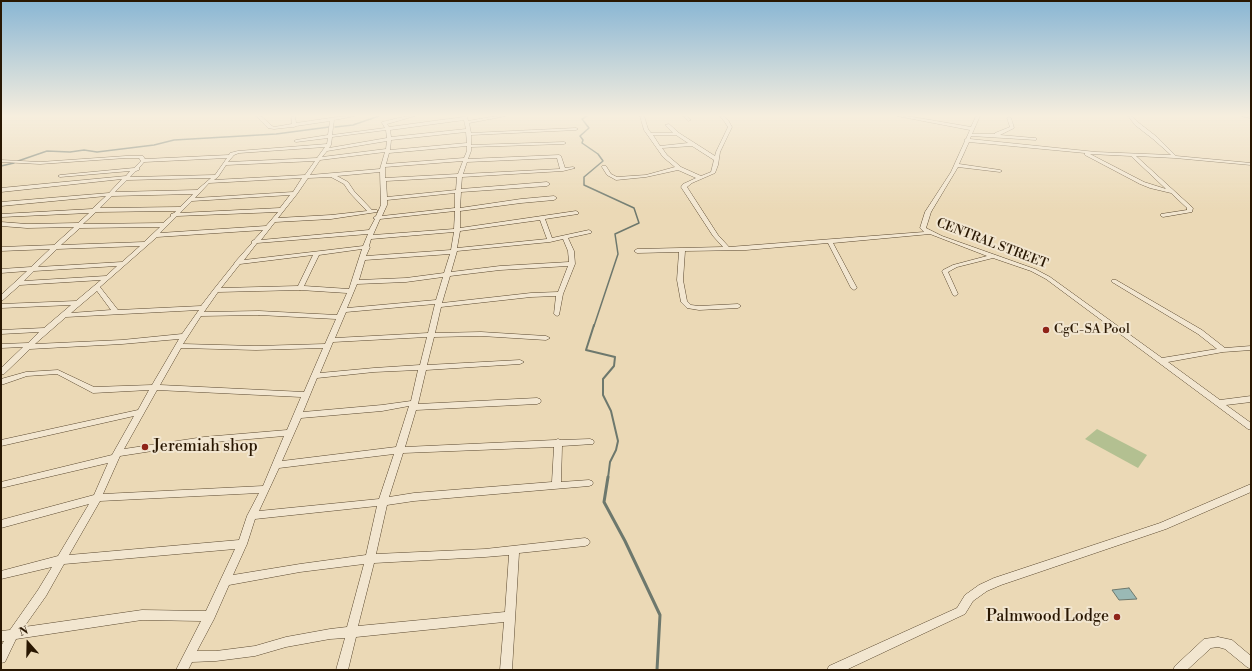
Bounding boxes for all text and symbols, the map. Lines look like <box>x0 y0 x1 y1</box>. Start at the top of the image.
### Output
street label: CENTRAL STREET <box>934 216 1050 272</box>
place label: CgC-SA Pool <box>1054 322 1130 338</box>
marker: CgC-SA Pool <box>1041 325 1051 335</box>
place label: Jeremiah shop <box>153 437 258 457</box>
marker: Jeremiah shop <box>140 442 150 452</box>
place label: Palmwood Lodge <box>986 607 1109 627</box>
marker: Palmwood Lodge <box>1112 612 1122 622</box>
north arrow <box>8 623 48 663</box>
text: N <box>17 624 30 640</box>

